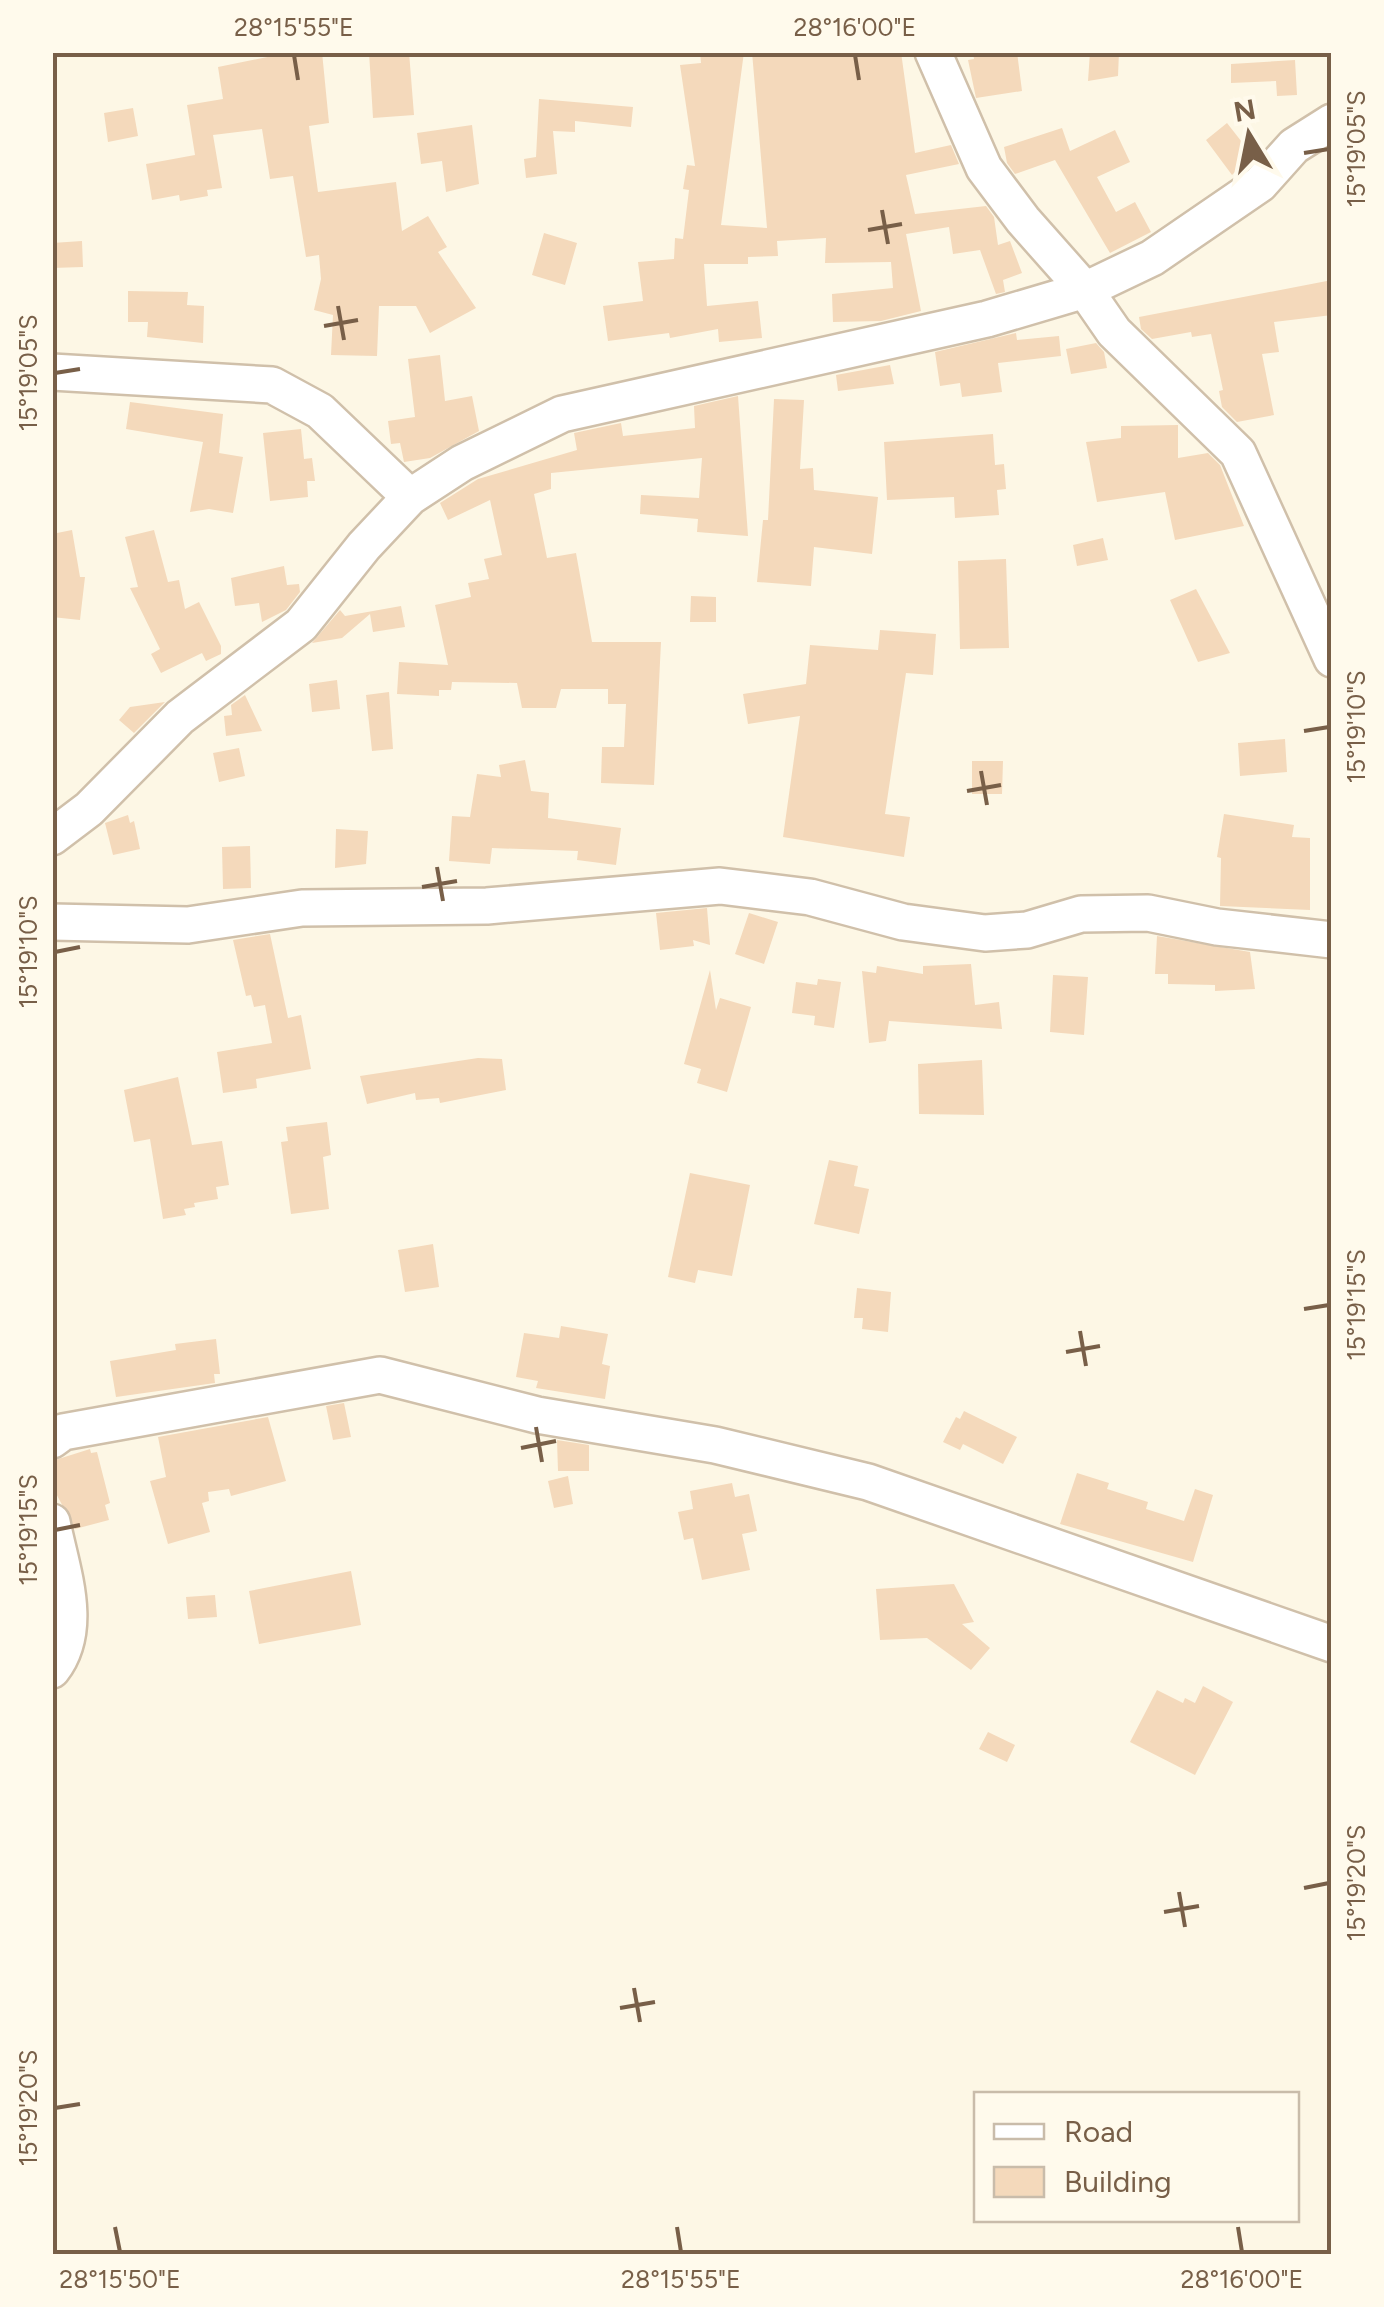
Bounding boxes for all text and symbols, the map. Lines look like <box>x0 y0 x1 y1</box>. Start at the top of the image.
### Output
text: 28°15'55"E <box>234 12 354 42</box>
text: 28°16'00"E <box>794 12 916 42</box>
north arrow <box>1199 85 1299 185</box>
text: 15°19'05"S <box>1341 90 1371 208</box>
text: N <box>1231 92 1258 129</box>
text: 15°19'05"S <box>13 314 43 432</box>
text: 15°19'10"S <box>1341 670 1371 784</box>
text: 15°19'10"S <box>13 895 43 1009</box>
text: 15°19'15"S <box>1341 1249 1371 1361</box>
text: 15°19'15"S <box>13 1474 43 1586</box>
text: 15°19'20"S <box>1341 1825 1371 1941</box>
text: 15°19'20"S <box>13 2050 43 2166</box>
legend <box>974 2092 1299 2222</box>
text: Road <box>1064 2113 1133 2150</box>
text: Building <box>1064 2163 1172 2200</box>
text: 28°15'50"E <box>59 2264 181 2294</box>
text: 28°15'55"E <box>621 2264 741 2294</box>
text: 28°16'00"E <box>1181 2264 1303 2294</box>

